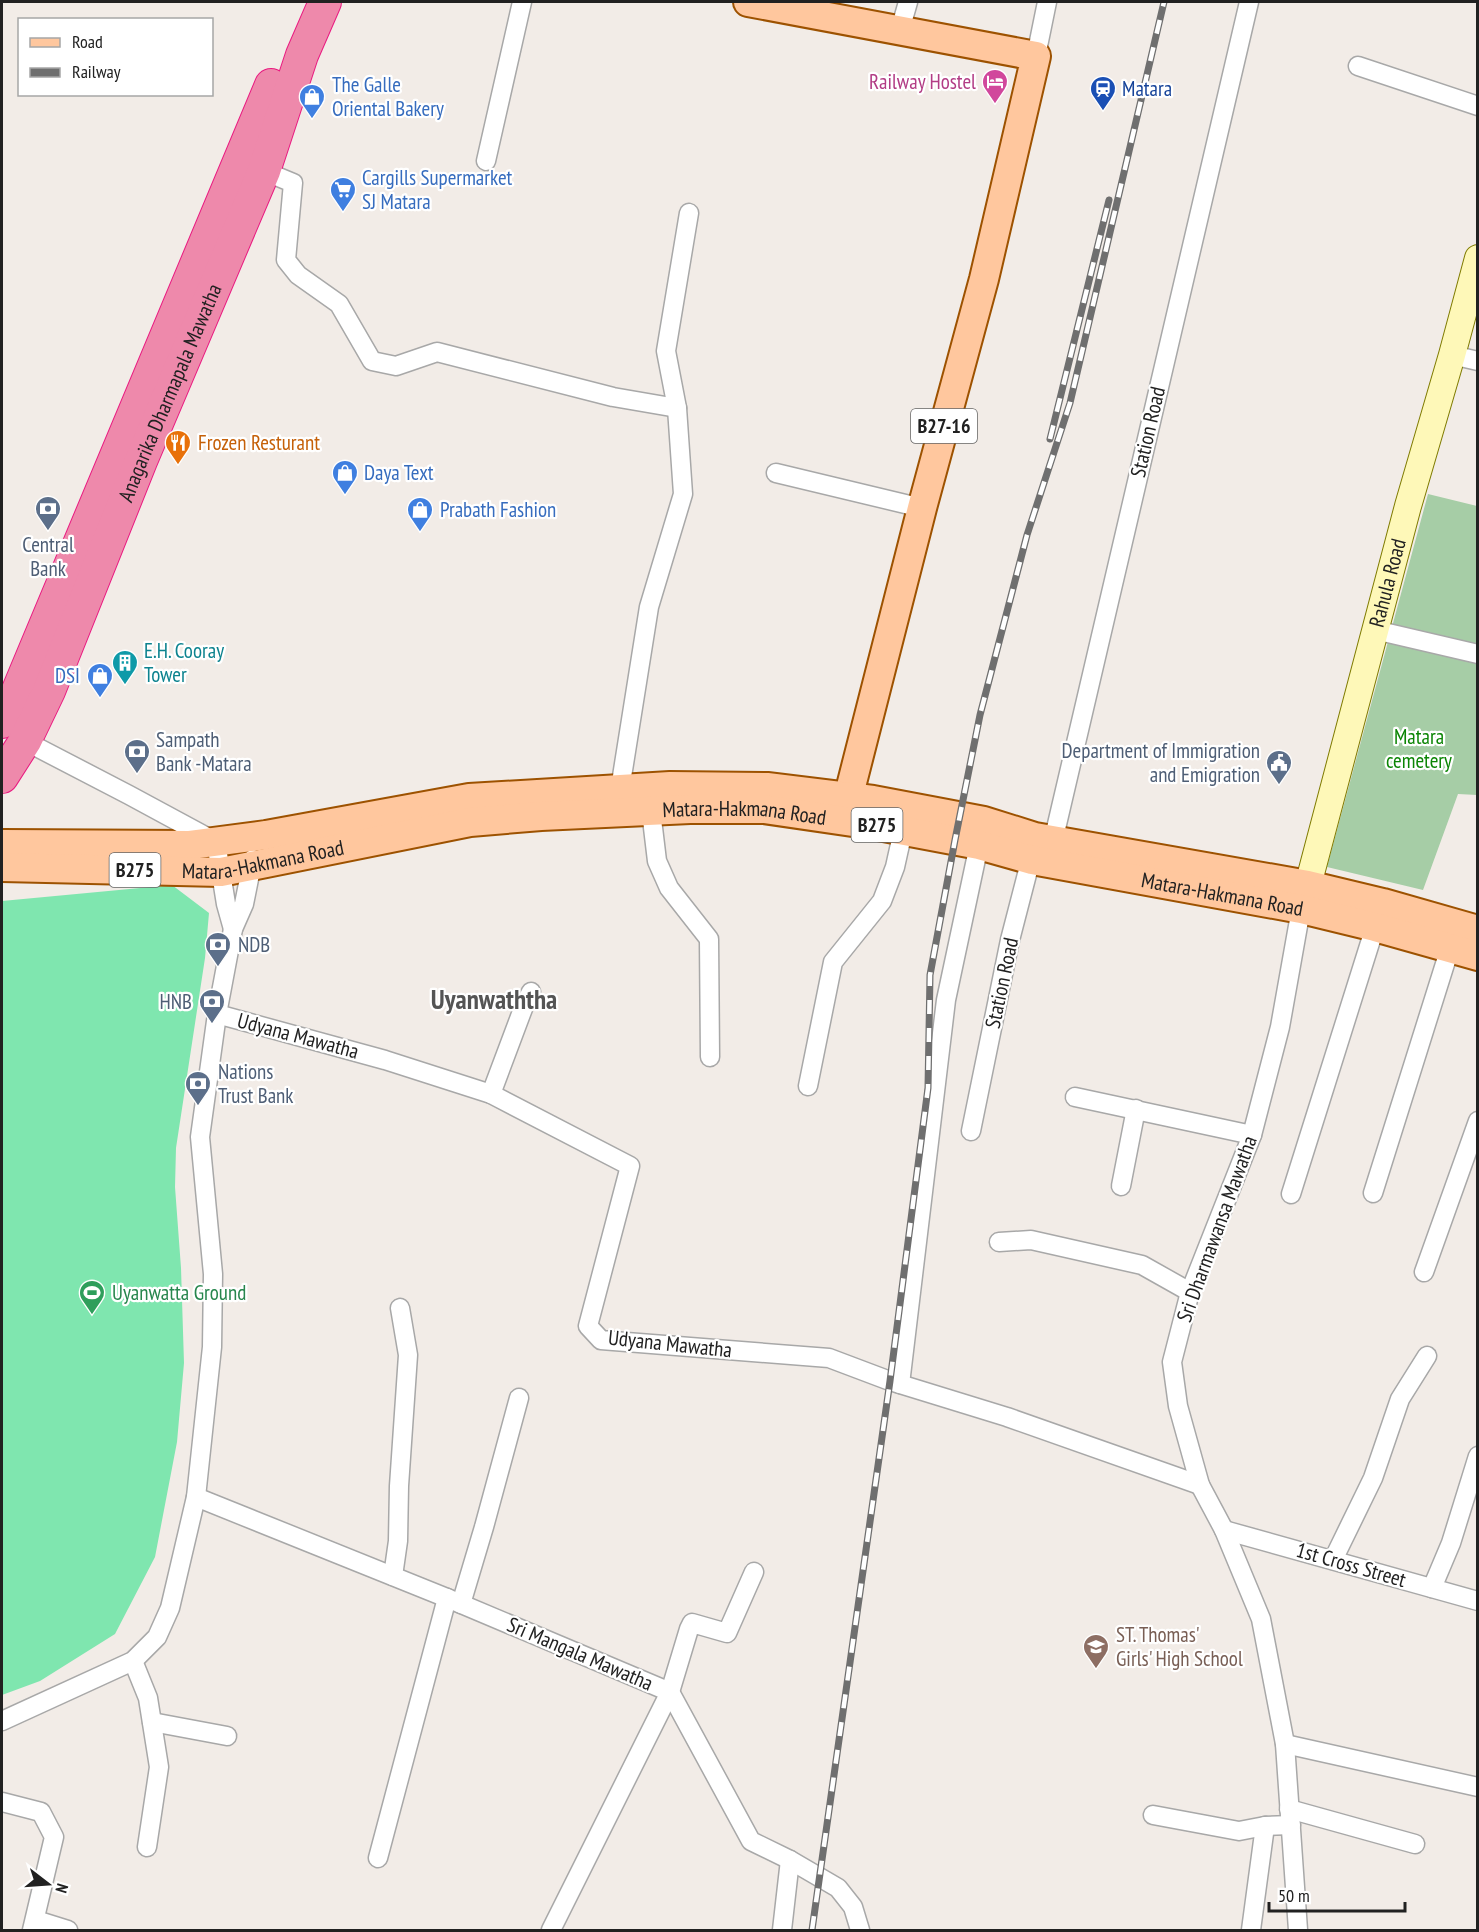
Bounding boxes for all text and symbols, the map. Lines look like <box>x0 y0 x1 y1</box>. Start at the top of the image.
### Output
legend <box>18 18 213 96</box>
text: Road <box>72 30 103 53</box>
text: Railway <box>72 60 121 83</box>
hotel icon: Railway Hostel <box>980 67 1010 105</box>
place label: Railway Hostel <box>869 68 976 95</box>
place label: The Galle Oriental Bakery <box>332 71 444 122</box>
station icon: Matara <box>1088 74 1118 112</box>
place label: Matara <box>1122 75 1172 102</box>
shop icon: The Galle Oriental Bakery <box>297 82 327 120</box>
place label: Cargills Supermarket SJ Matara <box>362 164 513 215</box>
supermarket icon: Cargills Supermarket SJ Matara <box>328 175 358 213</box>
street label: Anagarika Dharmapala Mawatha <box>112 279 228 506</box>
street label: Station Road <box>1124 384 1171 480</box>
road number: B27-16 <box>911 409 977 443</box>
restaurant icon: Frozen Resturant <box>163 428 193 466</box>
place label: Frozen Resturant <box>198 429 320 456</box>
shop icon: Daya Text <box>330 458 360 496</box>
place label: Daya Text <box>364 459 434 486</box>
bank icon: Central Bank <box>33 494 63 532</box>
shop icon: Prabath Fashion <box>405 495 435 533</box>
place label: Prabath Fashion <box>440 496 556 523</box>
place label: Central Bank <box>22 531 74 582</box>
street label: Rahula Road <box>1363 536 1412 630</box>
place label: E.H. Cooray Tower <box>144 637 224 688</box>
building icon: E.H. Cooray Tower <box>110 648 140 686</box>
shop icon: DSI <box>85 661 115 699</box>
place label: DSI <box>55 662 80 689</box>
park label: Matara cemetery <box>1386 723 1452 774</box>
place label: Sampath Bank -Matara <box>156 726 252 777</box>
bank icon: Sampath Bank -Matara <box>122 737 152 775</box>
place label: Department of Immigration and Emigration <box>1062 737 1260 788</box>
public building icon: Department of Immigration and Emigration <box>1264 748 1294 786</box>
street label: Matara-Hakmana Road <box>662 795 828 831</box>
road number: B275 <box>852 808 902 842</box>
street label: Matara-Hakmana Road <box>182 834 346 885</box>
road number: B275 <box>110 853 160 887</box>
street label: Matara-Hakmana Road <box>1139 866 1306 922</box>
bank icon: NDB <box>203 930 233 968</box>
place label: NDB <box>238 931 270 958</box>
street label: Station Road <box>979 935 1024 1031</box>
district label: Uyanwaththa <box>431 982 557 1016</box>
bank icon: HNB <box>197 987 227 1025</box>
place label: HNB <box>160 988 192 1015</box>
street label: Udyana Mawatha <box>235 1006 362 1065</box>
place label: Nations Trust Bank <box>218 1058 293 1109</box>
bank icon: Nations Trust Bank <box>183 1069 213 1107</box>
street label: Sri Dharmawansa Mawatha <box>1170 1132 1263 1326</box>
sports icon: Uyanwatta Ground <box>77 1278 107 1316</box>
place label: Uyanwatta Ground <box>112 1279 246 1306</box>
street label: Udyana Mawatha <box>607 1324 733 1363</box>
street label: 1st Cross Street <box>1293 1536 1409 1593</box>
street label: Sri Mangala Mawatha <box>503 1611 657 1696</box>
place label: ST. Thomas' Girls' High School <box>1116 1621 1243 1672</box>
school or university icon: ST. Thomas' Girls' High School <box>1081 1632 1111 1670</box>
north arrow <box>18 1854 78 1914</box>
scale bar <box>1269 1875 1406 1913</box>
text: N <box>52 1881 73 1895</box>
text: 50 m <box>1278 1884 1310 1907</box>

